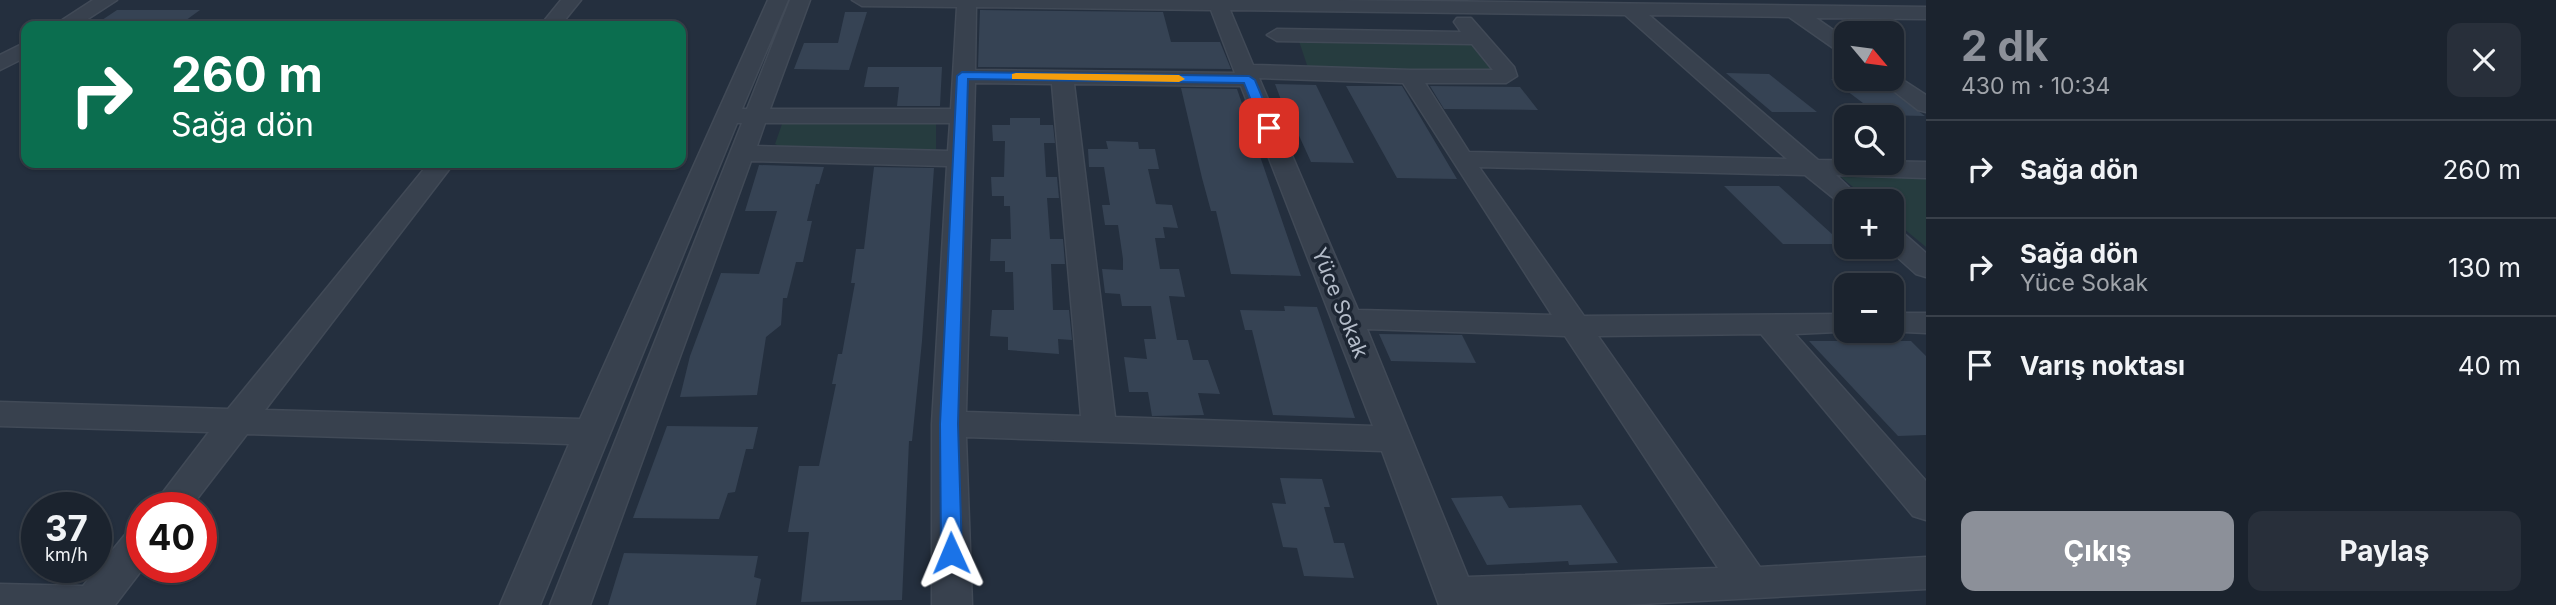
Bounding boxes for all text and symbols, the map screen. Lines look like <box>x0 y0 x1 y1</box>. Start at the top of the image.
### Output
text: 2 dk <box>1961 20 2048 71</box>
north arrow <box>1834 21 1904 91</box>
map controls <box>1834 21 1904 343</box>
button: close <box>2447 23 2521 97</box>
text: 260 m <box>171 45 323 104</box>
icon: right <box>56 49 147 140</box>
text: 430 m · 10:34 <box>1961 72 2110 100</box>
pin <box>1239 98 1299 158</box>
text: Sağa dön <box>171 105 314 144</box>
button: search <box>1834 105 1904 175</box>
icon: arrive <box>1250 109 1288 147</box>
icon: right <box>1961 150 1999 188</box>
text: Sağa dön <box>2020 154 2138 185</box>
text: 260 m <box>2443 154 2521 185</box>
button: + <box>1834 189 1904 259</box>
text: Sağa dön <box>2020 238 2138 269</box>
street label: Yüce Sokak <box>1307 244 1374 362</box>
icon: right <box>1961 248 1999 286</box>
text: 130 m <box>2448 252 2521 283</box>
text: Yüce Sokak <box>2020 269 2148 297</box>
button: − <box>1834 273 1904 343</box>
icon: arrive <box>1961 346 1999 384</box>
text: Varış noktası <box>2020 350 2185 381</box>
text: 40 m <box>2458 350 2521 381</box>
speed limit sign: 40 <box>126 492 217 583</box>
text: 37 <box>45 507 88 549</box>
button: Çıkış <box>1961 511 2234 591</box>
button: Paylaş <box>2248 511 2521 591</box>
position arrow <box>914 516 988 590</box>
text: km/h <box>45 544 88 565</box>

